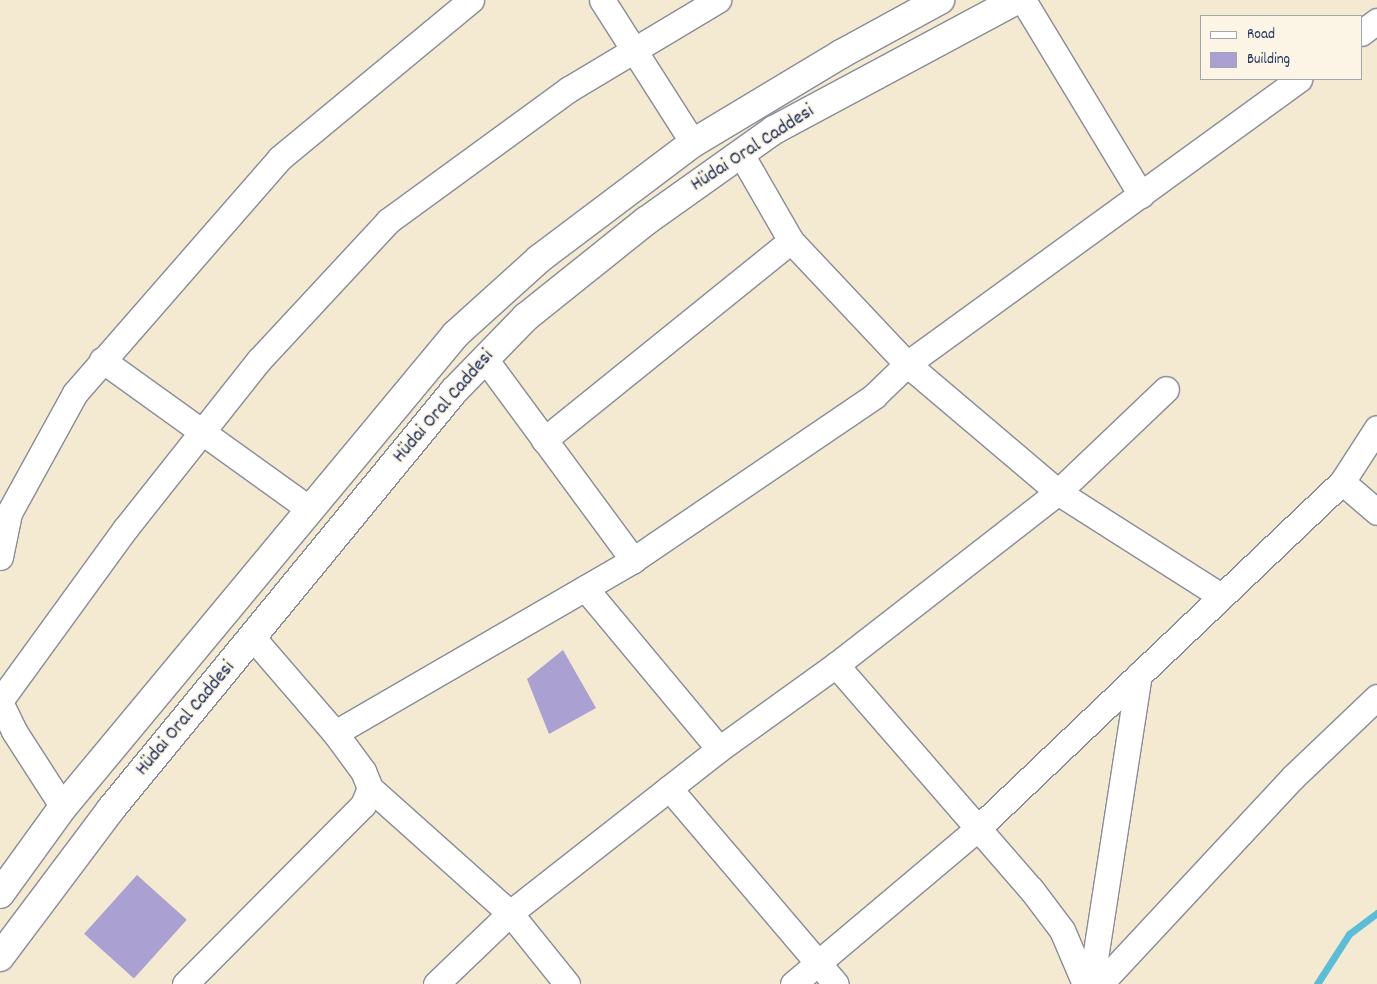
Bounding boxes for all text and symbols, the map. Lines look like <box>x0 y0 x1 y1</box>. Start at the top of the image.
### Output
legend <box>1200 15 1362 80</box>
text: Road <box>1247 24 1275 46</box>
text: Building <box>1247 49 1290 71</box>
street label: Hüdai Oral Caddesi <box>687 100 819 198</box>
street label: Hüdai Oral Caddesi <box>388 345 500 469</box>
street label: Hüdai Oral Caddesi <box>131 657 241 781</box>

